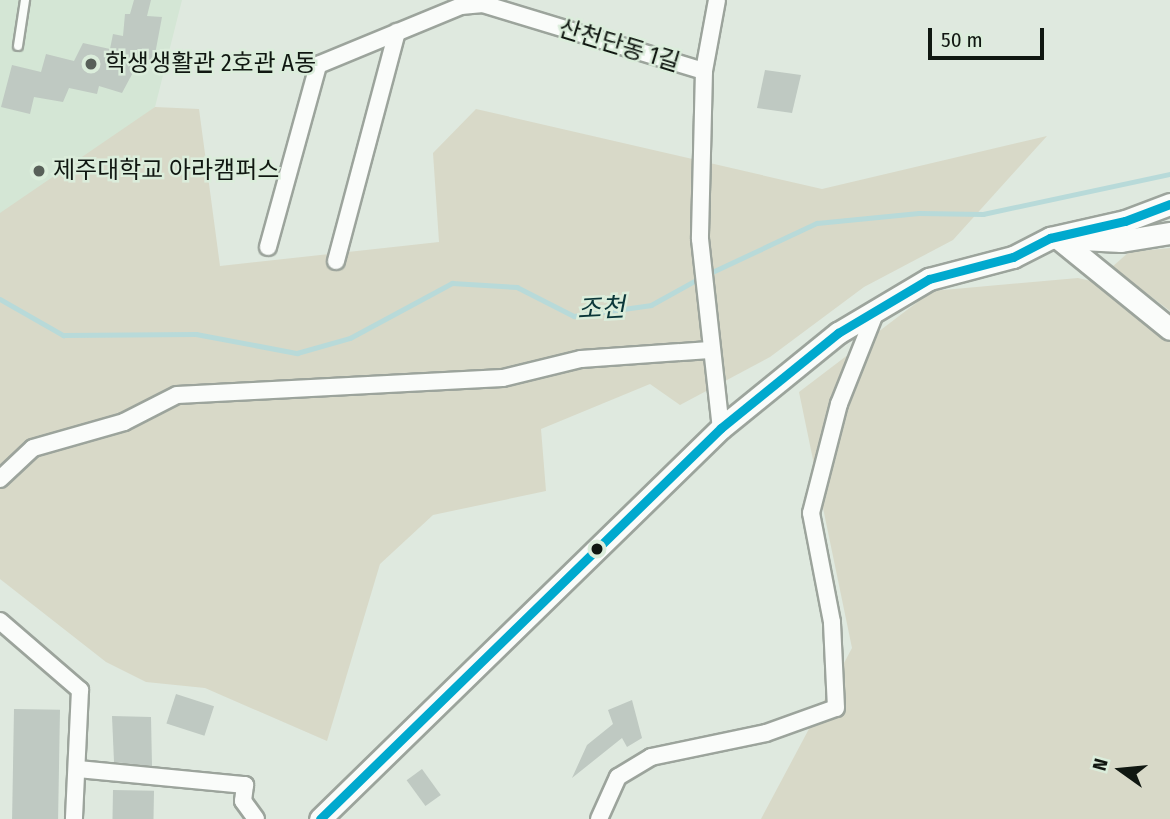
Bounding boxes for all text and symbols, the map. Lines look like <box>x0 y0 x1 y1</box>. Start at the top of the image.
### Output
street label: 산천단동 1길 <box>555 14 683 78</box>
scale bar <box>932 14 1048 58</box>
text: 50 m <box>941 27 983 53</box>
place label: 학생생활관 2호관 A동 <box>105 50 316 78</box>
marker: 학생생활관 2호관 A동 <box>83 56 99 72</box>
place label: 제주대학교 아라캠퍼스 <box>53 157 279 185</box>
marker: 제주대학교 아라캠퍼스 <box>31 163 47 179</box>
water label: 조천 <box>576 292 626 326</box>
unlabelled marker <box>590 542 604 556</box>
north arrow <box>1086 735 1156 805</box>
text: N <box>1088 756 1113 773</box>

